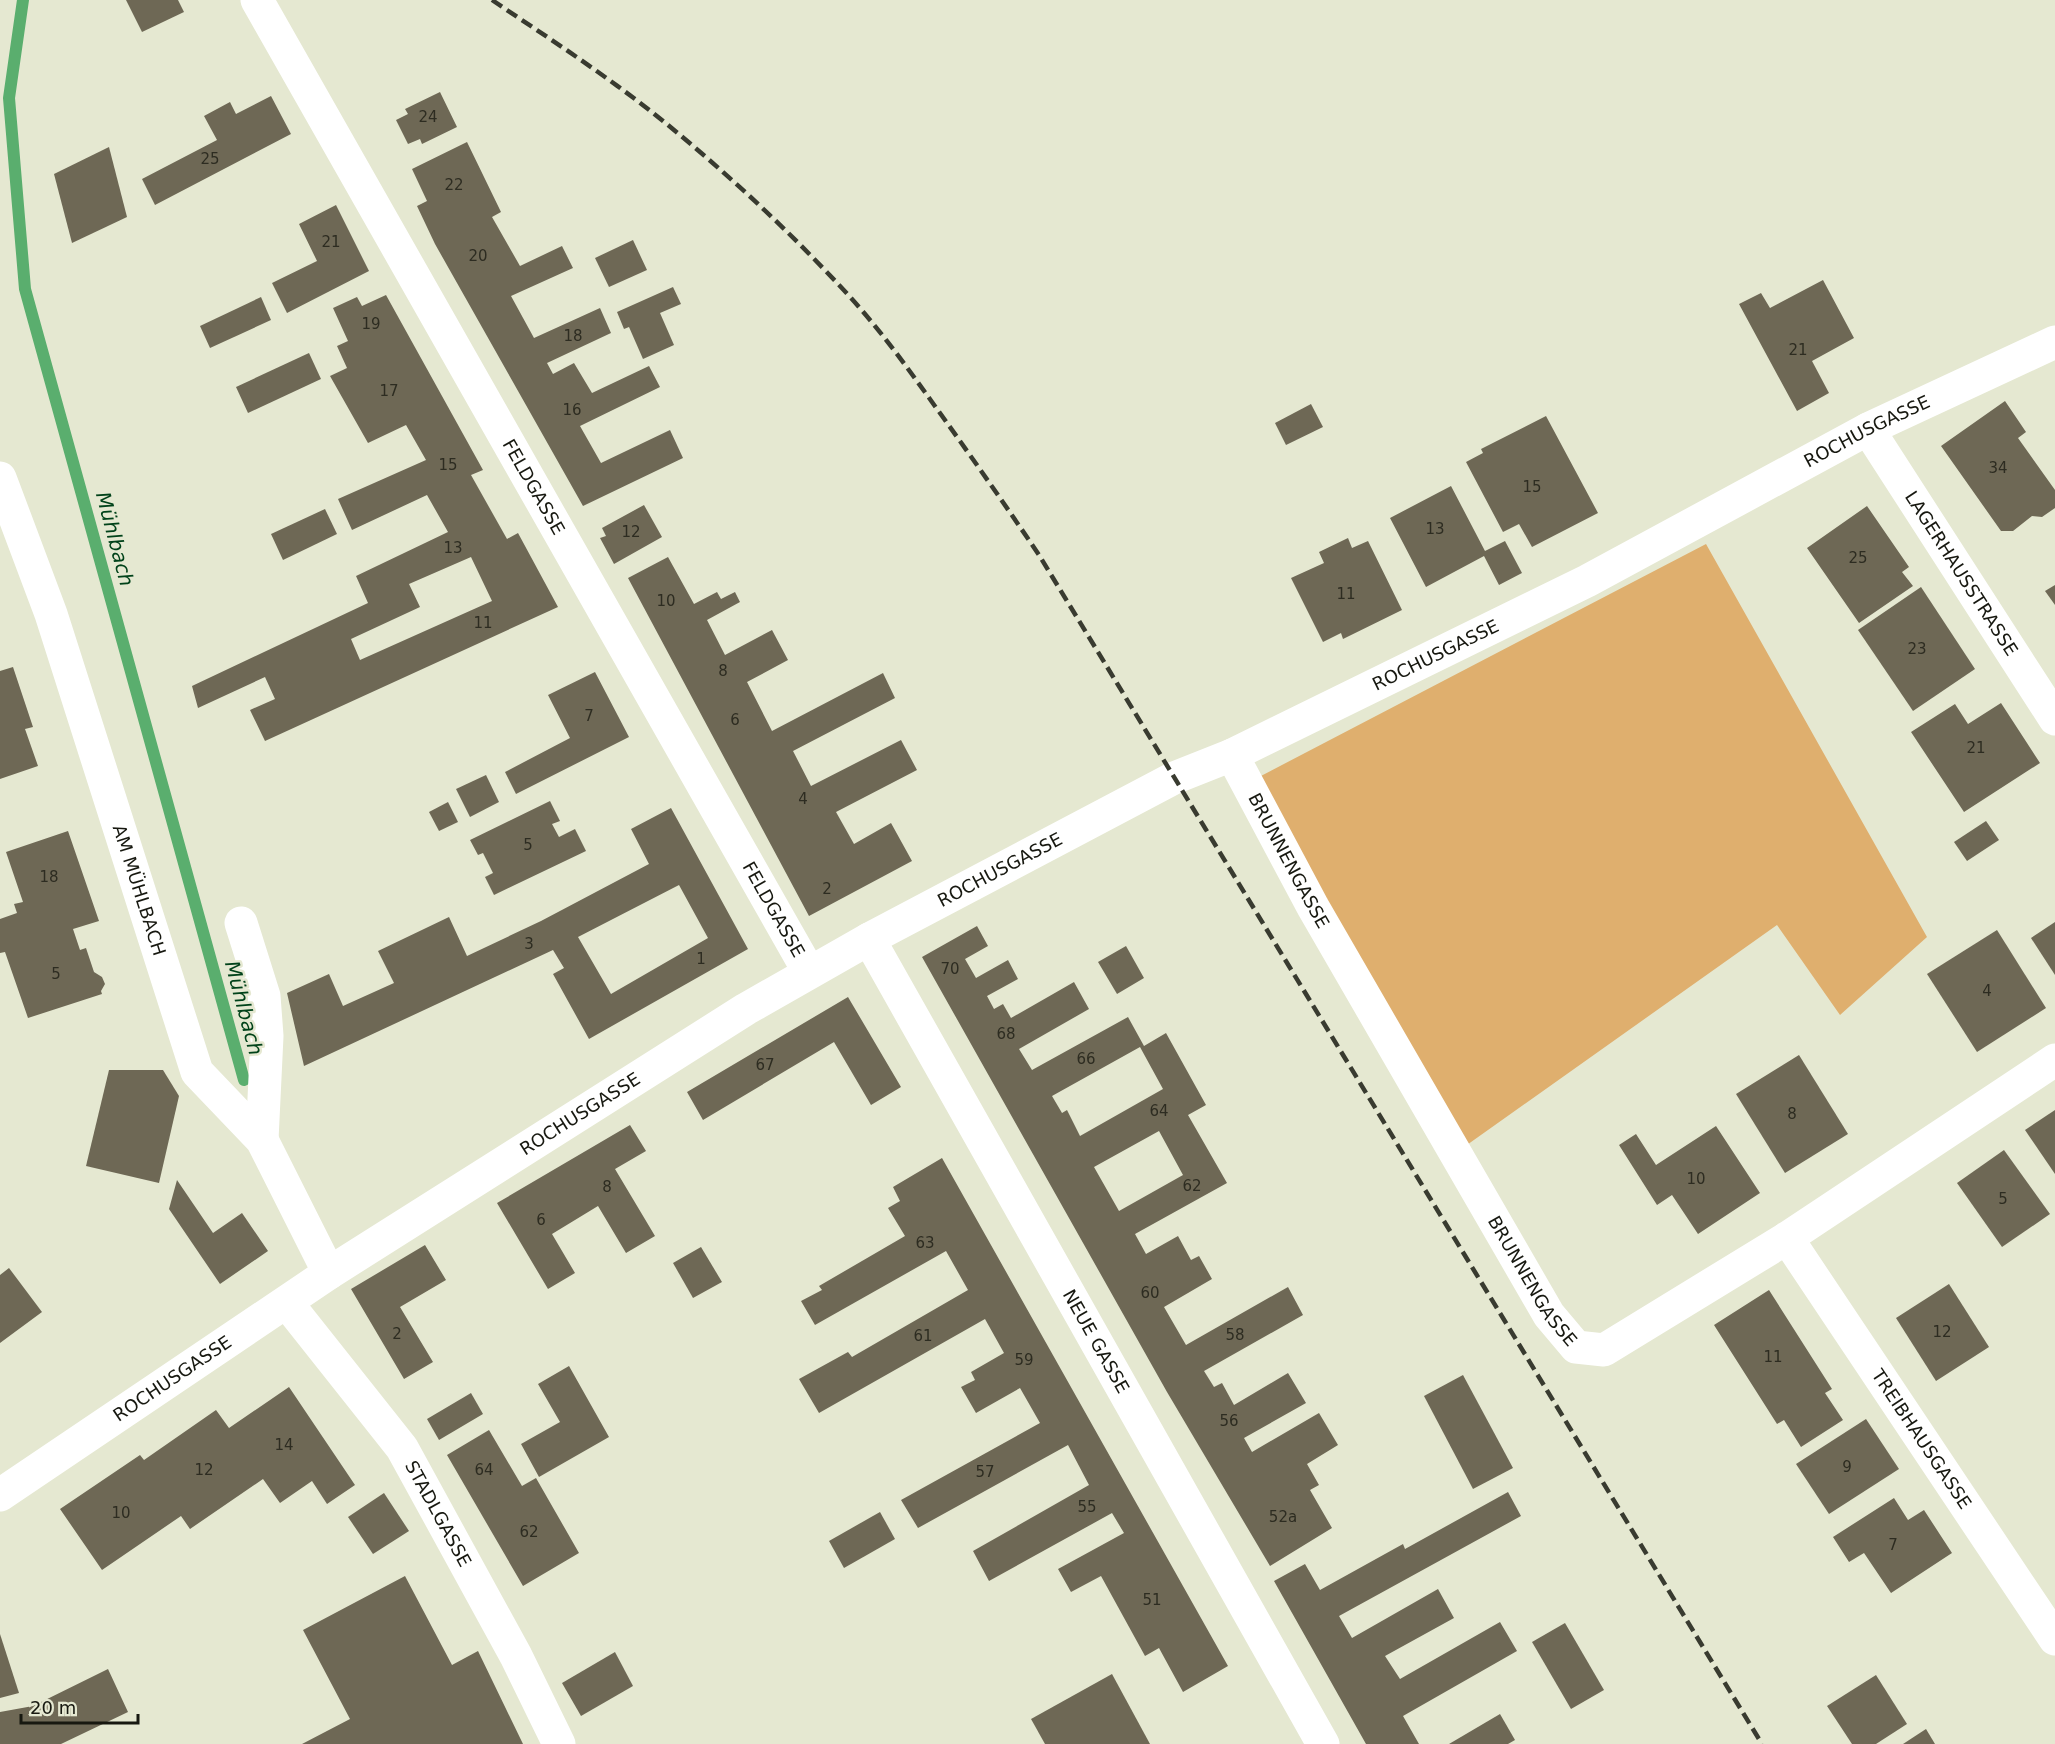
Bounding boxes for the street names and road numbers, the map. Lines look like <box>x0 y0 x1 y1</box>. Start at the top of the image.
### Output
street label: ROCHUSGASSE <box>1800 391 1933 472</box>
street label: FELDGASSE <box>499 435 569 538</box>
street label: LAGERHAUSSTRASSE <box>1901 487 2022 659</box>
street label: ROCHUSGASSE <box>1369 615 1502 695</box>
street label: BRUNNENGASSE <box>1244 789 1334 932</box>
street label: AM MÜHLBACH <box>109 822 170 958</box>
street label: ROCHUSGASSE <box>934 828 1066 911</box>
street label: FELDGASSE <box>739 858 809 961</box>
street label: ROCHUSGASSE <box>516 1068 644 1159</box>
street label: BRUNNENGASSE <box>1484 1212 1582 1350</box>
street label: NEUE GASSE <box>1059 1286 1134 1397</box>
street label: ROCHUSGASSE <box>109 1331 235 1426</box>
street label: TREIBHAUSGASSE <box>1867 1364 1976 1513</box>
street label: STADLGASSE <box>401 1457 476 1570</box>

